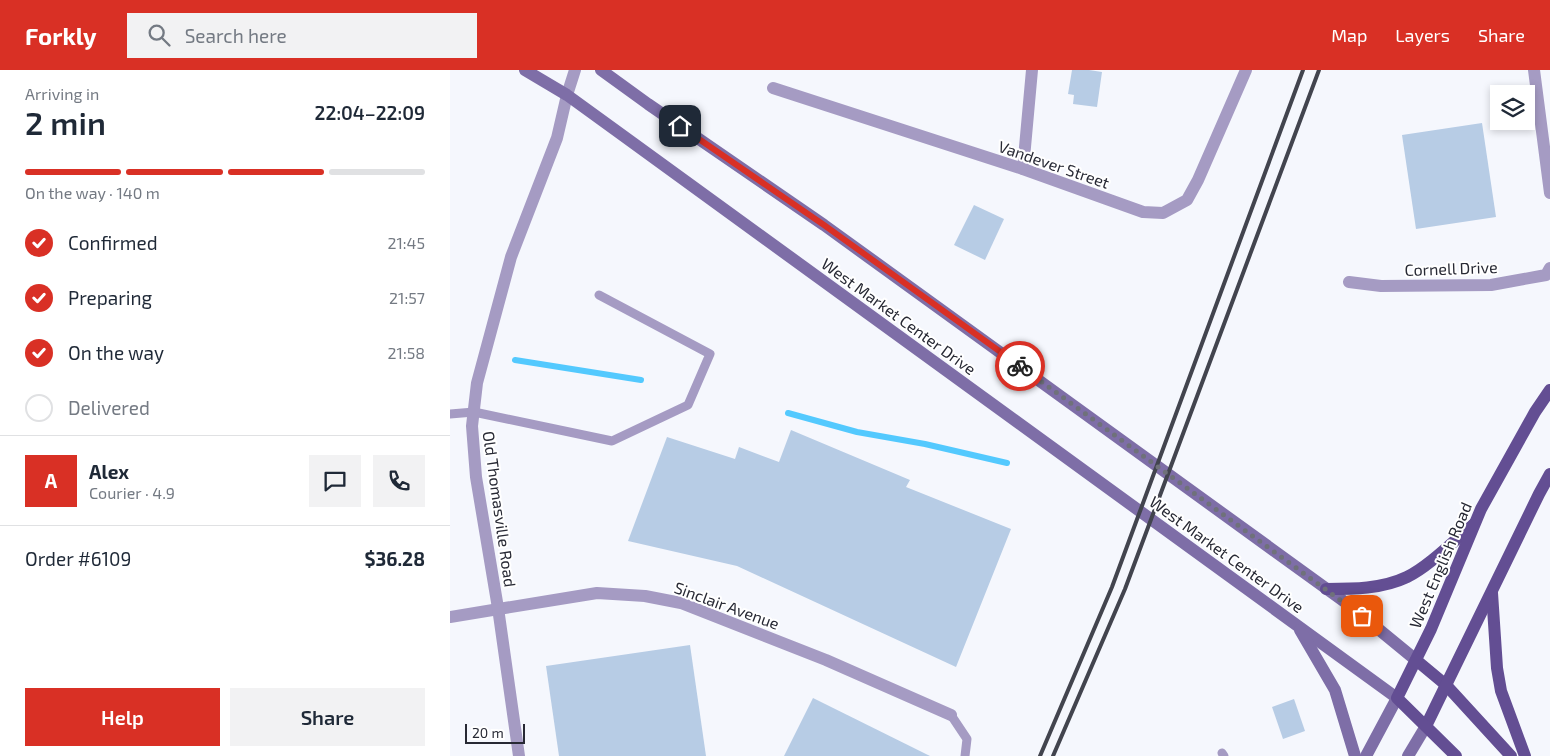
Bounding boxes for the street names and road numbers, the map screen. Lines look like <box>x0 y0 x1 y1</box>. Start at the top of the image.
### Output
street label: Vandever Street <box>996 136 1112 192</box>
street label: West Market Center Drive <box>818 254 980 378</box>
street label: Cornell Drive <box>1404 257 1498 279</box>
street label: Old Thomasville Road <box>480 430 520 588</box>
street label: West Market Center Drive <box>1146 492 1308 616</box>
street label: West English Road <box>1405 499 1475 631</box>
street label: Sinclair Avenue <box>672 577 782 633</box>

